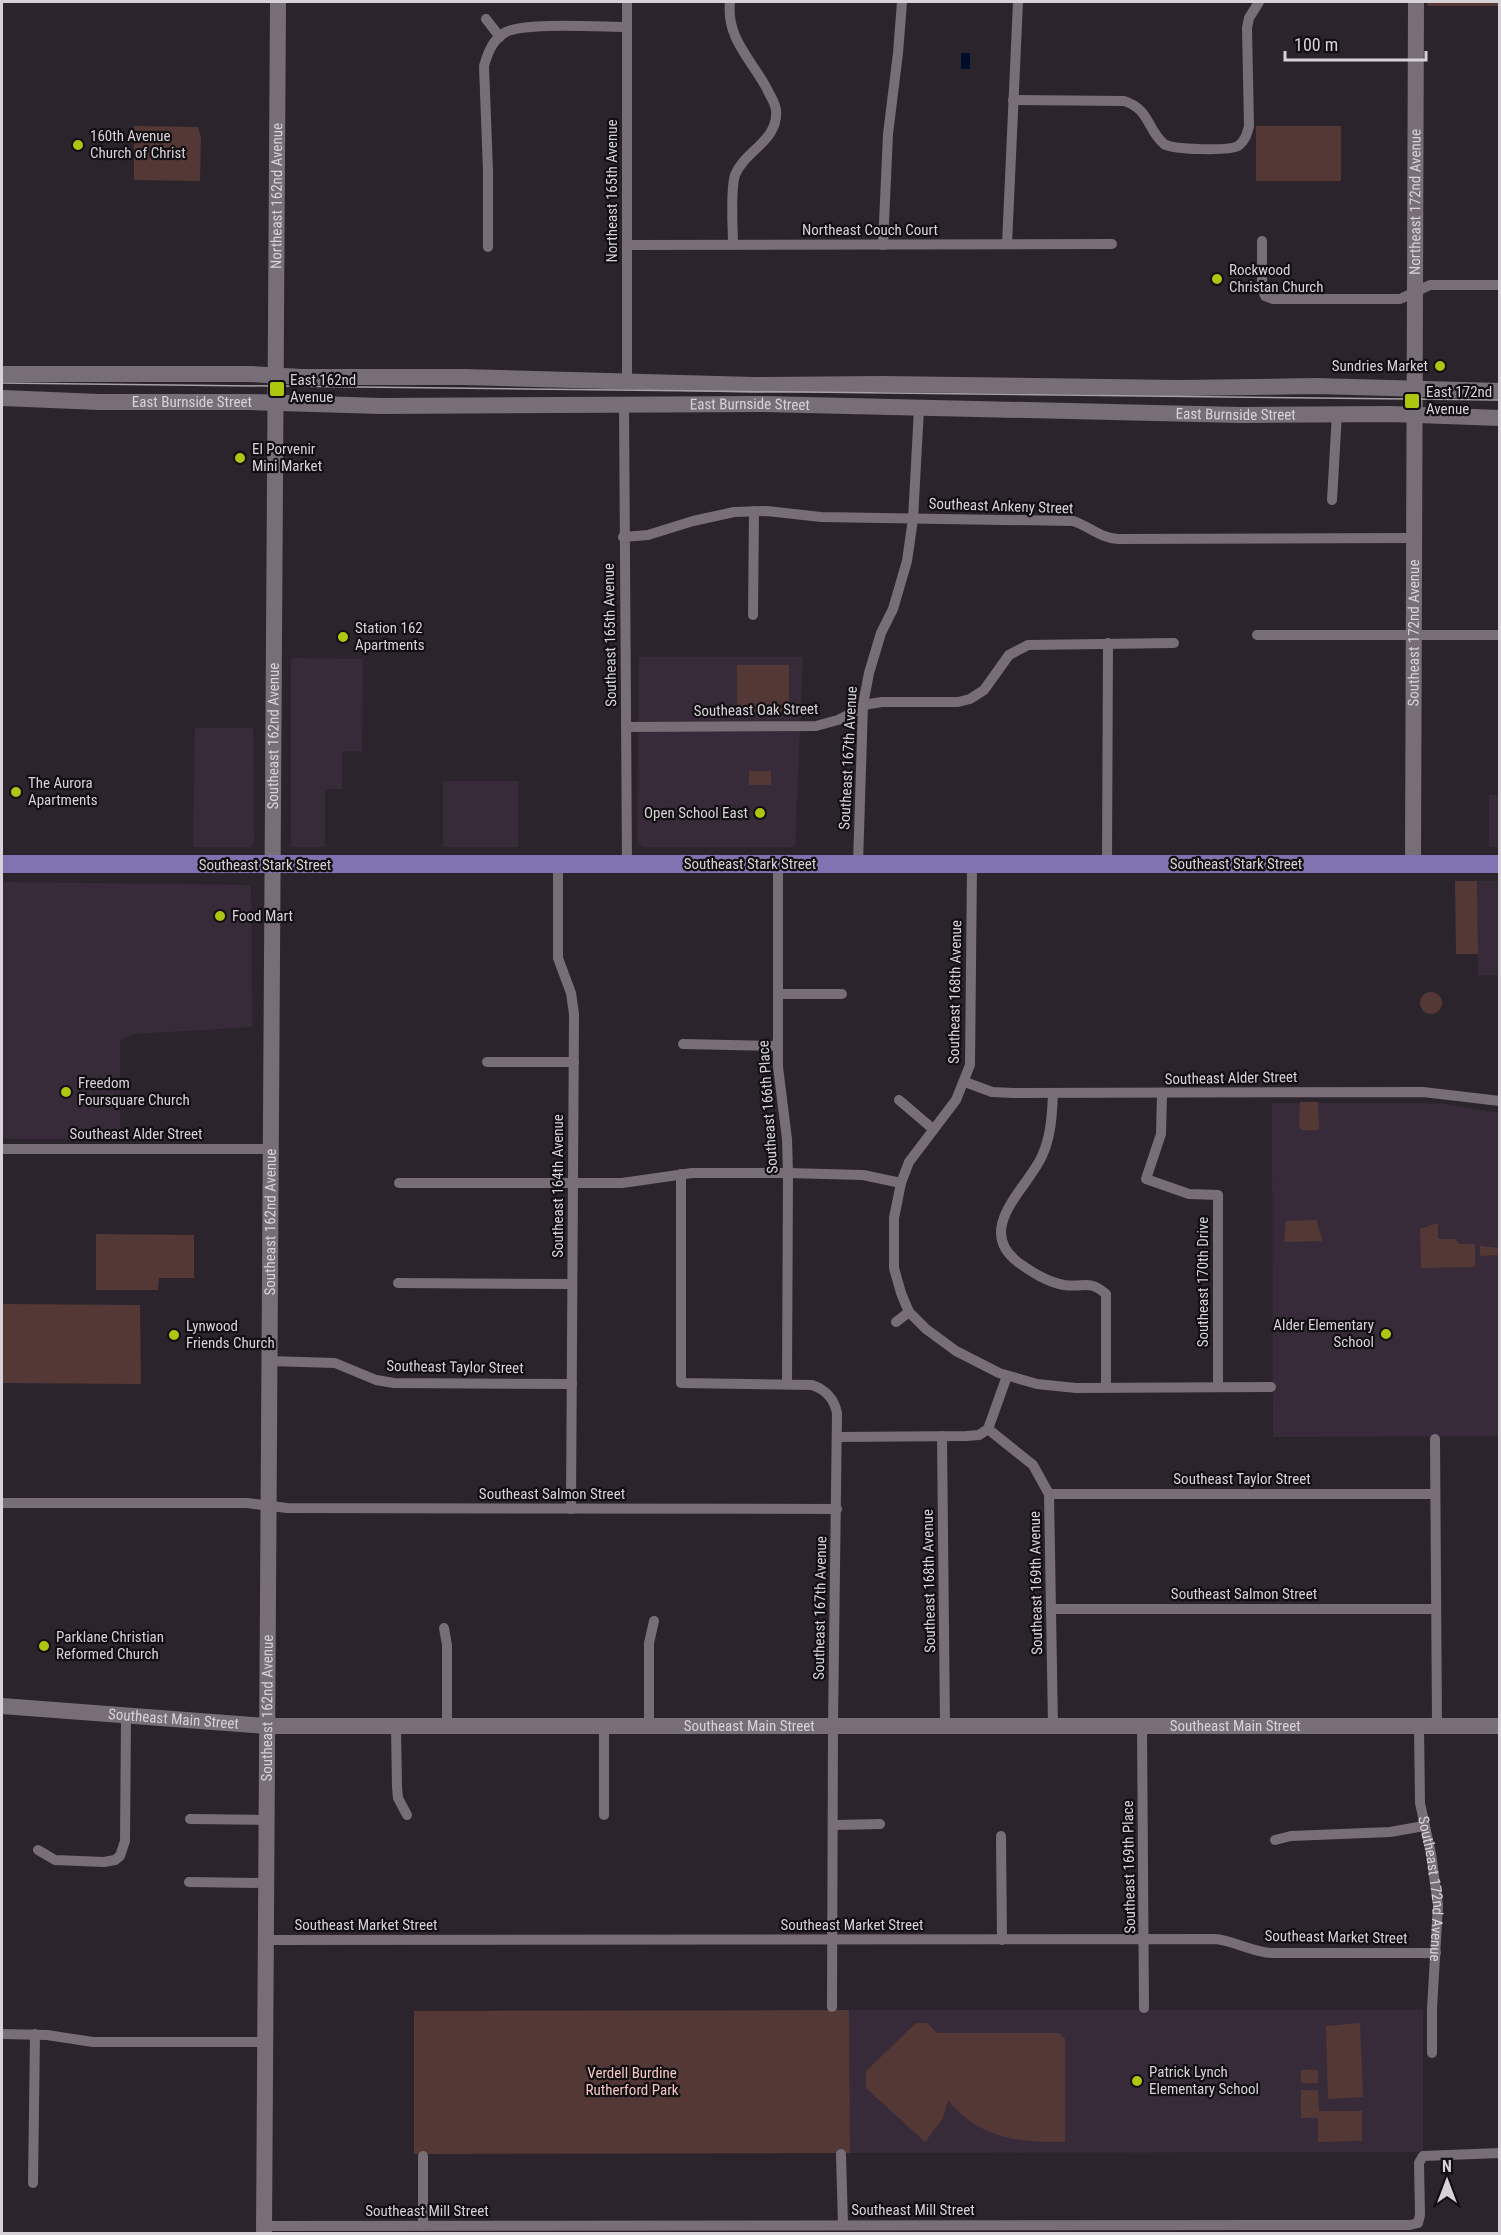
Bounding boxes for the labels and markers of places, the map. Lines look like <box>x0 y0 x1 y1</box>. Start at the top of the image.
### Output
place label: 160th Avenue Church of Christ <box>90 127 186 162</box>
marker: 160th Avenue Church of Christ <box>71 138 85 152</box>
place label: Rockwood Christan Church <box>1229 261 1324 296</box>
marker: Rockwood Christan Church <box>1210 272 1224 286</box>
place label: Sundries Market <box>1332 357 1428 375</box>
marker: Sundries Market <box>1433 359 1447 373</box>
place label: East 162nd Avenue <box>290 371 356 406</box>
marker: East 162nd Avenue <box>268 380 286 398</box>
place label: East 172nd Avenue <box>1426 383 1492 418</box>
marker: East 172nd Avenue <box>1403 392 1421 410</box>
place label: El Porvenir Mini Market <box>252 440 322 475</box>
marker: El Porvenir Mini Market <box>233 451 247 465</box>
place label: Station 162 Apartments <box>355 619 425 654</box>
marker: Station 162 Apartments <box>336 630 350 644</box>
place label: The Aurora Apartments <box>28 774 98 809</box>
marker: The Aurora Apartments <box>9 785 23 799</box>
place label: Open School East <box>644 804 748 822</box>
marker: Open School East <box>753 806 767 820</box>
place label: Food Mart <box>232 907 293 925</box>
marker: Food Mart <box>213 909 227 923</box>
place label: Freedom Foursquare Church <box>78 1074 190 1109</box>
marker: Freedom Foursquare Church <box>59 1085 73 1099</box>
place label: Alder Elementary School <box>1273 1316 1374 1351</box>
place label: Lynwood Friends Church <box>186 1317 275 1352</box>
marker: Alder Elementary School <box>1379 1327 1393 1341</box>
marker: Lynwood Friends Church <box>167 1328 181 1342</box>
place label: Parklane Christian Reformed Church <box>56 1628 164 1663</box>
marker: Parklane Christian Reformed Church <box>37 1639 51 1653</box>
place label: Patrick Lynch Elementary School <box>1149 2063 1259 2098</box>
marker: Patrick Lynch Elementary School <box>1130 2074 1144 2088</box>

